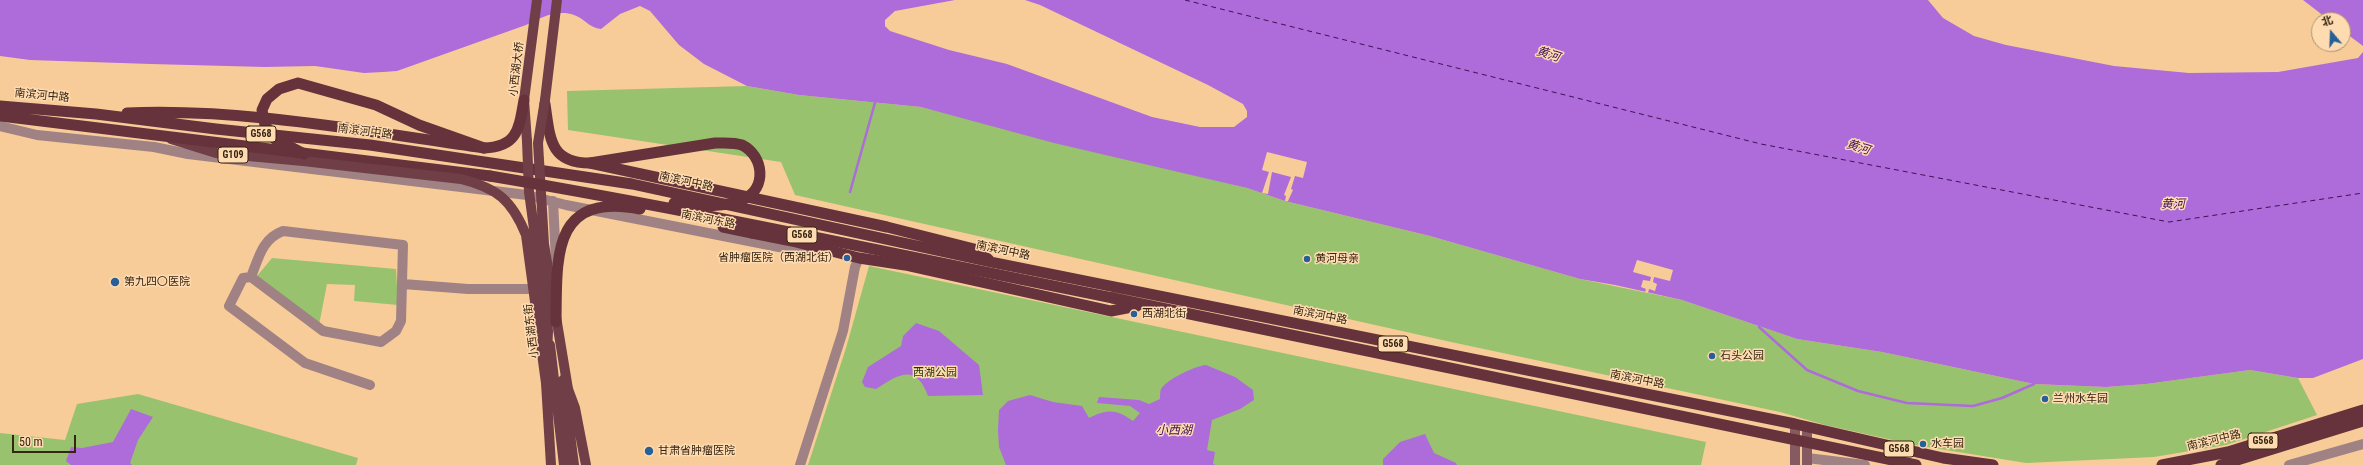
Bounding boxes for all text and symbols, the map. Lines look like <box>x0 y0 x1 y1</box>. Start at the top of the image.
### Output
north arrow <box>2311 12 2351 52</box>
text: 北 <box>2320 13 2335 29</box>
street label: 小西湖大桥 <box>507 41 527 97</box>
water label: 黄河 <box>1534 45 1562 65</box>
street label: 南滨河中路 <box>14 87 70 105</box>
street label: 南滨河中路 <box>337 122 393 142</box>
road number: G568 <box>246 126 276 142</box>
water label: 黄河 <box>1844 138 1872 158</box>
road number: G109 <box>218 147 248 163</box>
street label: 南滨河中路 <box>658 170 714 194</box>
water label: 黄河 <box>2161 198 2185 212</box>
street label: 南滨河东路 <box>680 208 736 232</box>
road number: G568 <box>787 227 817 243</box>
street label: 南滨河中路 <box>975 239 1031 263</box>
place label: 省肿瘤医院（西湖北街） <box>718 251 839 265</box>
place label: 黄河母亲 <box>1315 252 1359 266</box>
marker: 省肿瘤医院（西湖北街） <box>842 253 852 263</box>
marker: 黄河母亲 <box>1302 254 1312 264</box>
place label: 第九四〇医院 <box>124 275 190 289</box>
marker: 第九四〇医院 <box>109 276 121 288</box>
street label: 小西湖东街 <box>522 303 542 359</box>
street label: 南滨河中路 <box>1292 304 1348 328</box>
place label: 西湖北街 <box>1142 307 1186 321</box>
marker: 西湖北街 <box>1129 309 1139 319</box>
road number: G568 <box>1378 336 1408 352</box>
place label: 石头公园 <box>1720 349 1764 363</box>
marker: 石头公园 <box>1707 351 1717 361</box>
park label: 西湖公园 <box>913 366 957 380</box>
street label: 南滨河中路 <box>1609 368 1665 392</box>
place label: 兰州水车园 <box>2053 392 2108 406</box>
marker: 兰州水车园 <box>2040 394 2050 404</box>
water label: 小西湖 <box>1156 424 1192 438</box>
scale bar <box>14 427 78 453</box>
street label: 南滨河中路 <box>2186 428 2242 454</box>
road number: G568 <box>2248 433 2278 449</box>
text: 50 m <box>19 435 43 449</box>
place label: 水车园 <box>1931 437 1964 451</box>
marker: 水车园 <box>1918 439 1928 449</box>
road number: G568 <box>1884 441 1914 457</box>
place label: 甘肃省肿瘤医院 <box>658 444 735 458</box>
marker: 甘肃省肿瘤医院 <box>643 445 655 457</box>

